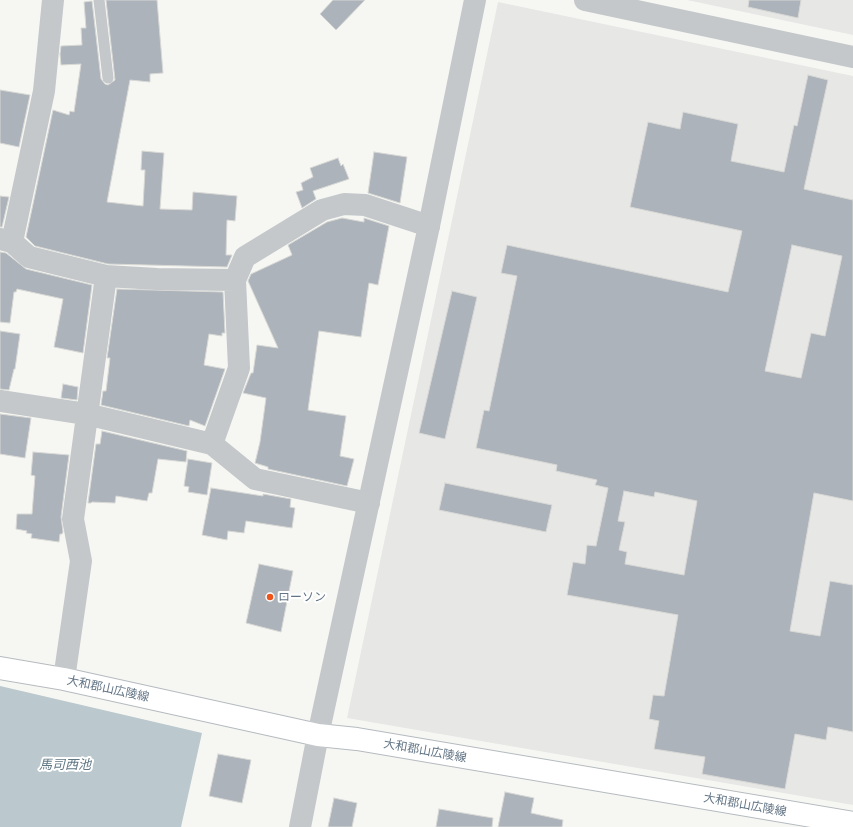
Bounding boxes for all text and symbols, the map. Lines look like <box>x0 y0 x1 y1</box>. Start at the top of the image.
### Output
place label: ローソン <box>278 590 326 604</box>
marker: ローソン <box>265 592 275 602</box>
street label: 大和郡山広陵線 <box>65 673 151 705</box>
street label: 大和郡山広陵線 <box>382 737 468 765</box>
water label: 馬司西池 <box>39 757 91 773</box>
street label: 大和郡山広陵線 <box>702 791 788 819</box>

